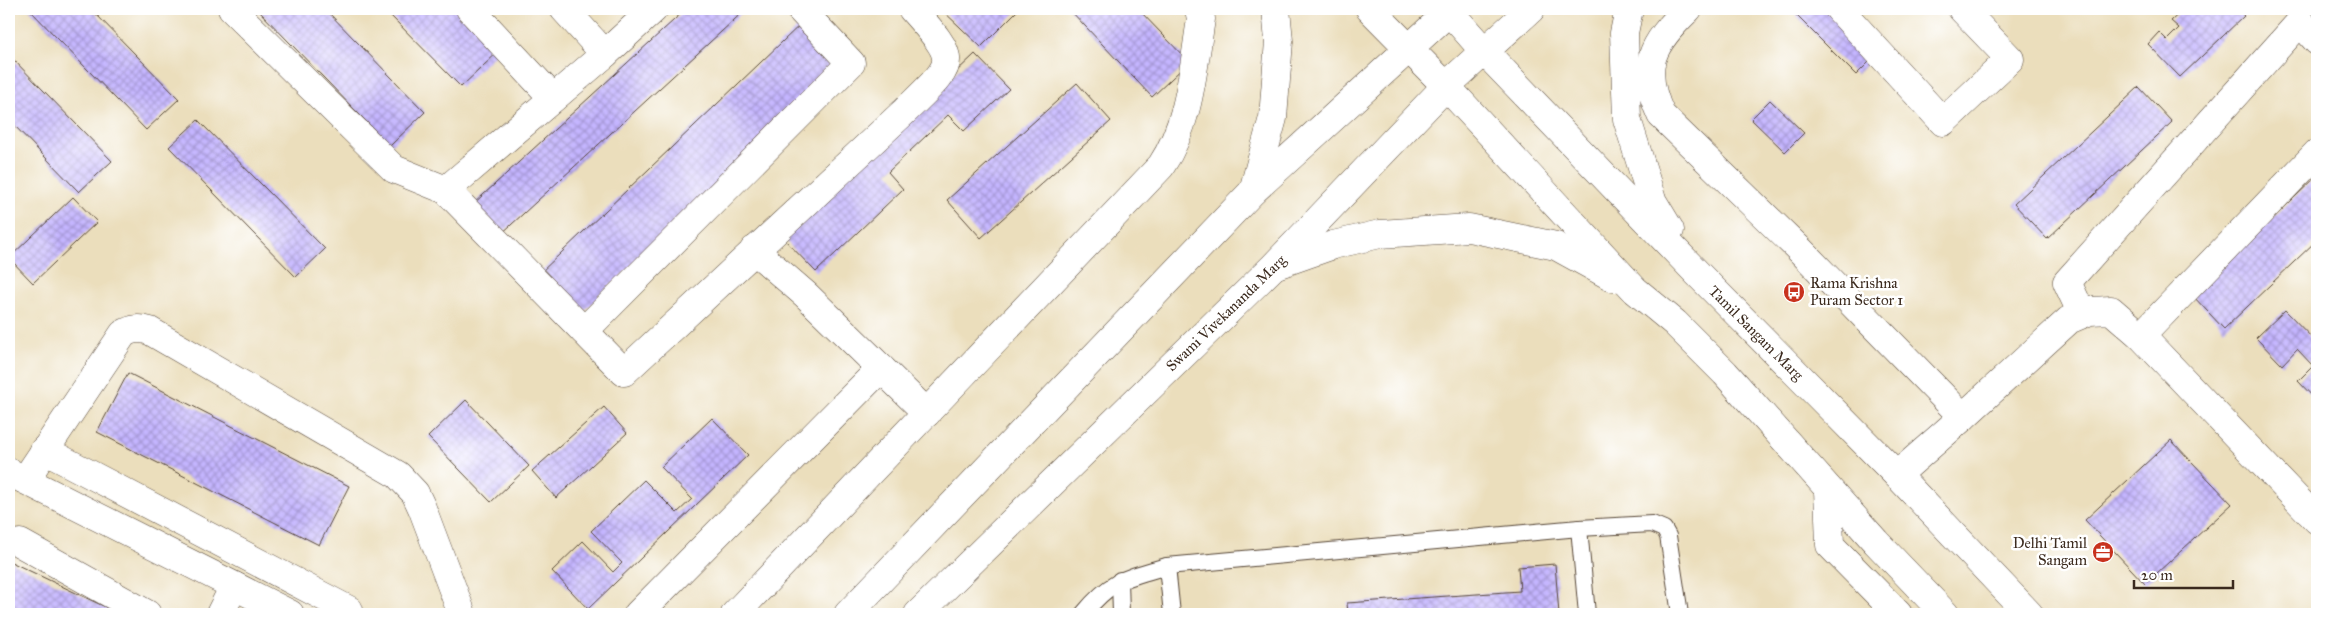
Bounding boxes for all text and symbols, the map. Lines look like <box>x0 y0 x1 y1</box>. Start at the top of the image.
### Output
street label: Swami Vivekananda Marg <box>1162 250 1290 375</box>
place label: Rama Krishna Puram Sector 1 <box>1810 274 1903 309</box>
bus stop icon: Rama Krishna Puram Sector 1 <box>1782 280 1806 304</box>
street label: Tamil Sangam Marg <box>1705 282 1808 385</box>
place label: Delhi Tamil Sangam <box>2013 534 2088 569</box>
office icon: Delhi Tamil Sangam <box>2091 540 2115 564</box>
scale bar <box>2134 558 2232 590</box>
text: 20 m <box>2141 566 2173 584</box>

